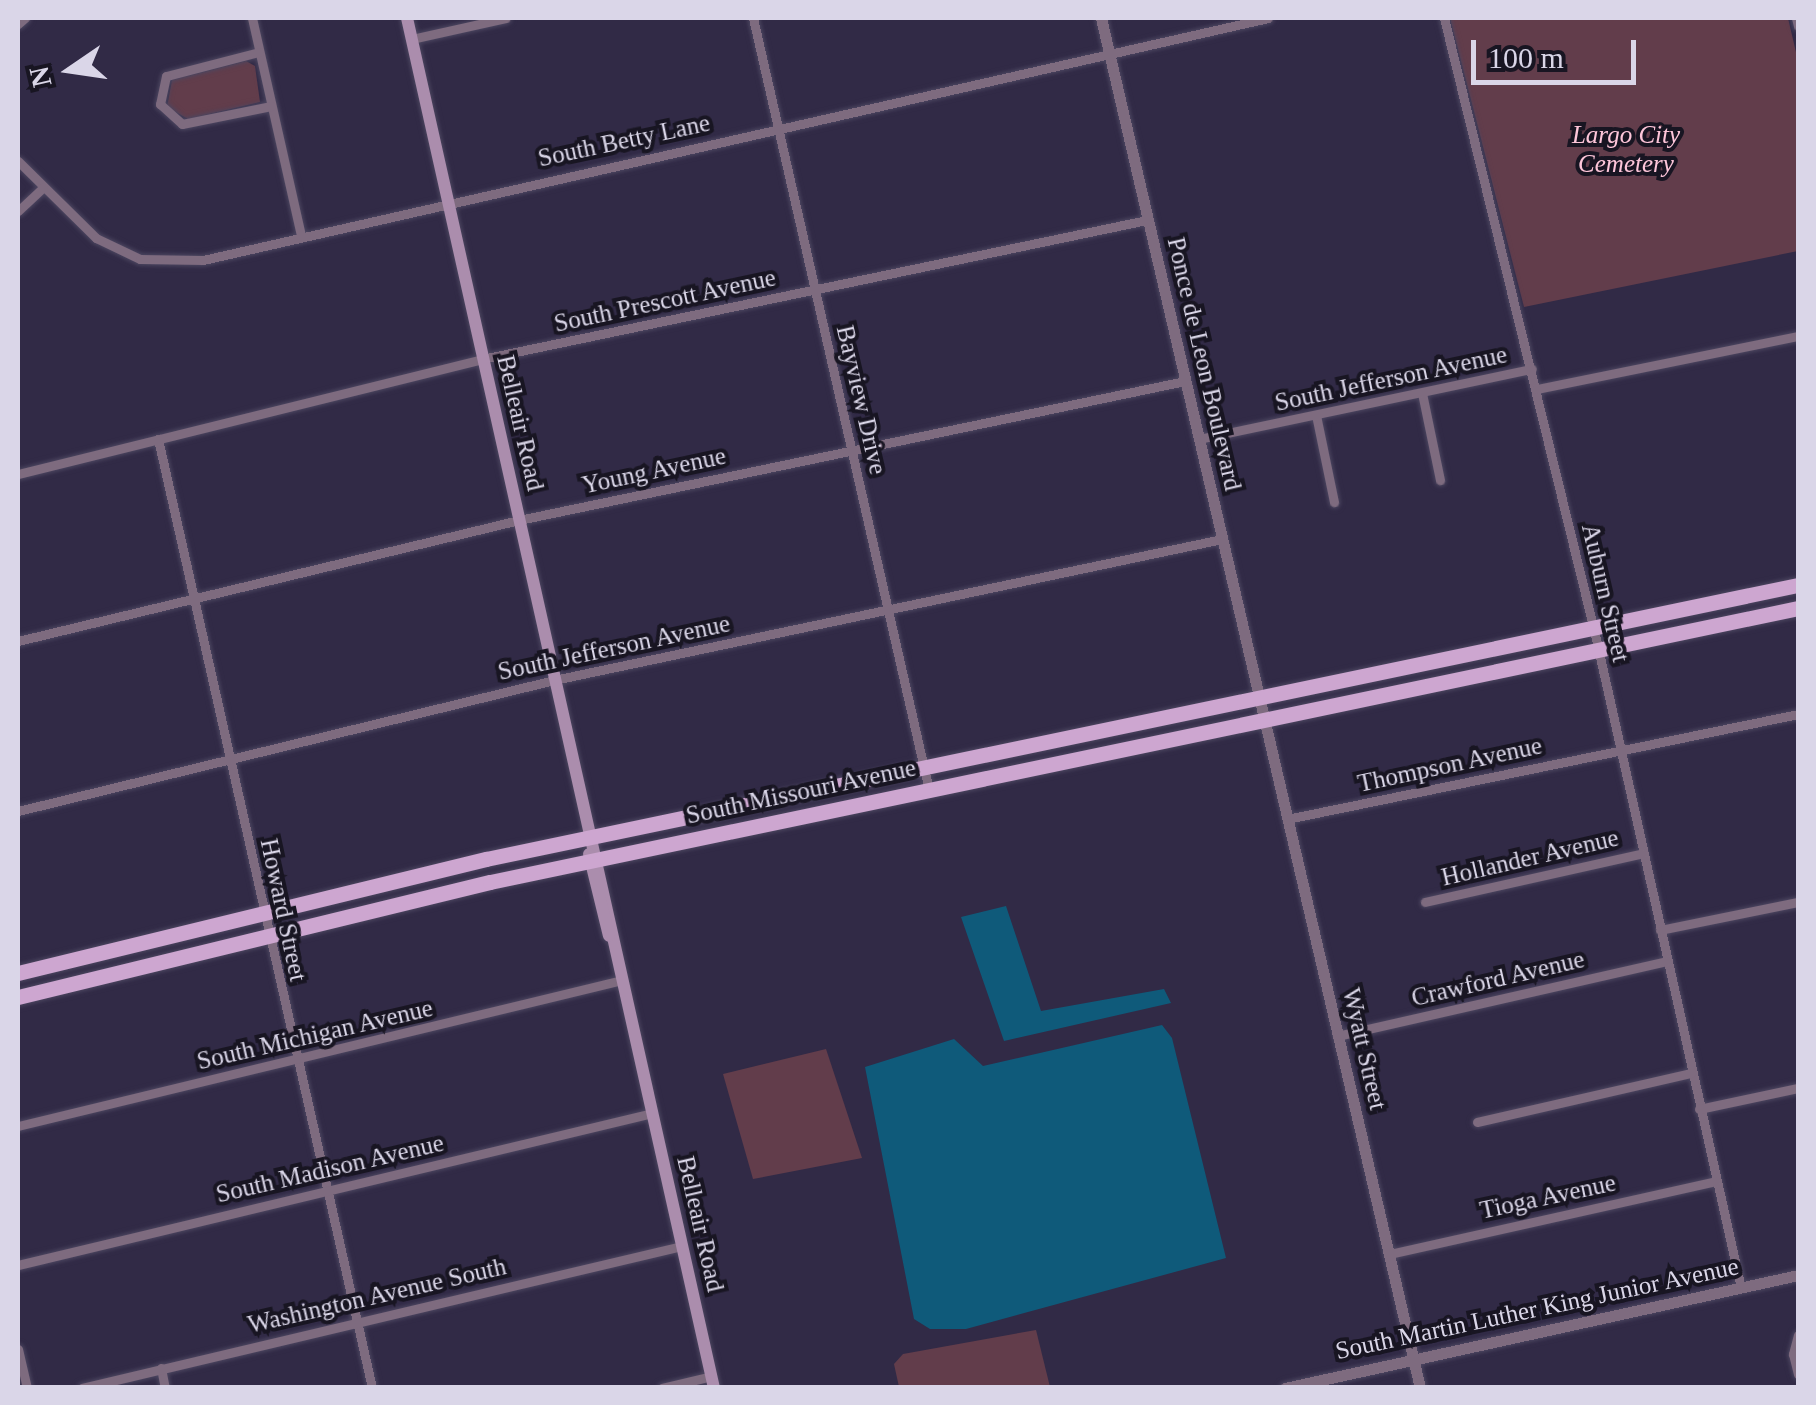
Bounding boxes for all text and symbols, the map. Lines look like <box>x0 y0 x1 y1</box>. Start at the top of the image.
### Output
north arrow <box>20 20 120 120</box>
scale bar <box>1476 20 1641 82</box>
text: 100 m <box>1488 41 1564 74</box>
text: N <box>23 64 58 90</box>
street label: South Betty Lane <box>535 108 713 174</box>
park label: Largo City Cemetery <box>1572 121 1680 180</box>
street label: Ponce de Leon Boulevard <box>1160 234 1248 494</box>
street label: South Prescott Avenue <box>551 263 779 339</box>
street label: Bayview Drive <box>829 323 893 477</box>
street label: South Jefferson Avenue <box>1272 340 1510 418</box>
street label: Belleair Road <box>490 352 550 494</box>
street label: Young Avenue <box>579 441 729 501</box>
street label: Auburn Street <box>1575 521 1635 665</box>
street label: South Jefferson Avenue <box>495 609 733 687</box>
street label: Thompson Avenue <box>1354 731 1546 799</box>
street label: South Missouri Avenue <box>683 753 919 831</box>
street label: Hollander Avenue <box>1438 823 1622 893</box>
street label: Howard Street <box>253 836 313 984</box>
street label: Crawford Avenue <box>1408 944 1588 1014</box>
street label: Wyatt Street <box>1335 985 1393 1113</box>
street label: South Michigan Avenue <box>193 993 437 1077</box>
street label: South Madison Avenue <box>213 1128 447 1210</box>
street label: Belleair Road <box>670 1153 730 1295</box>
street label: Tioga Avenue <box>1477 1168 1619 1226</box>
street label: South Martin Luther King Junior Avenue <box>1332 1251 1742 1367</box>
street label: Washington Avenue South <box>244 1252 510 1340</box>

